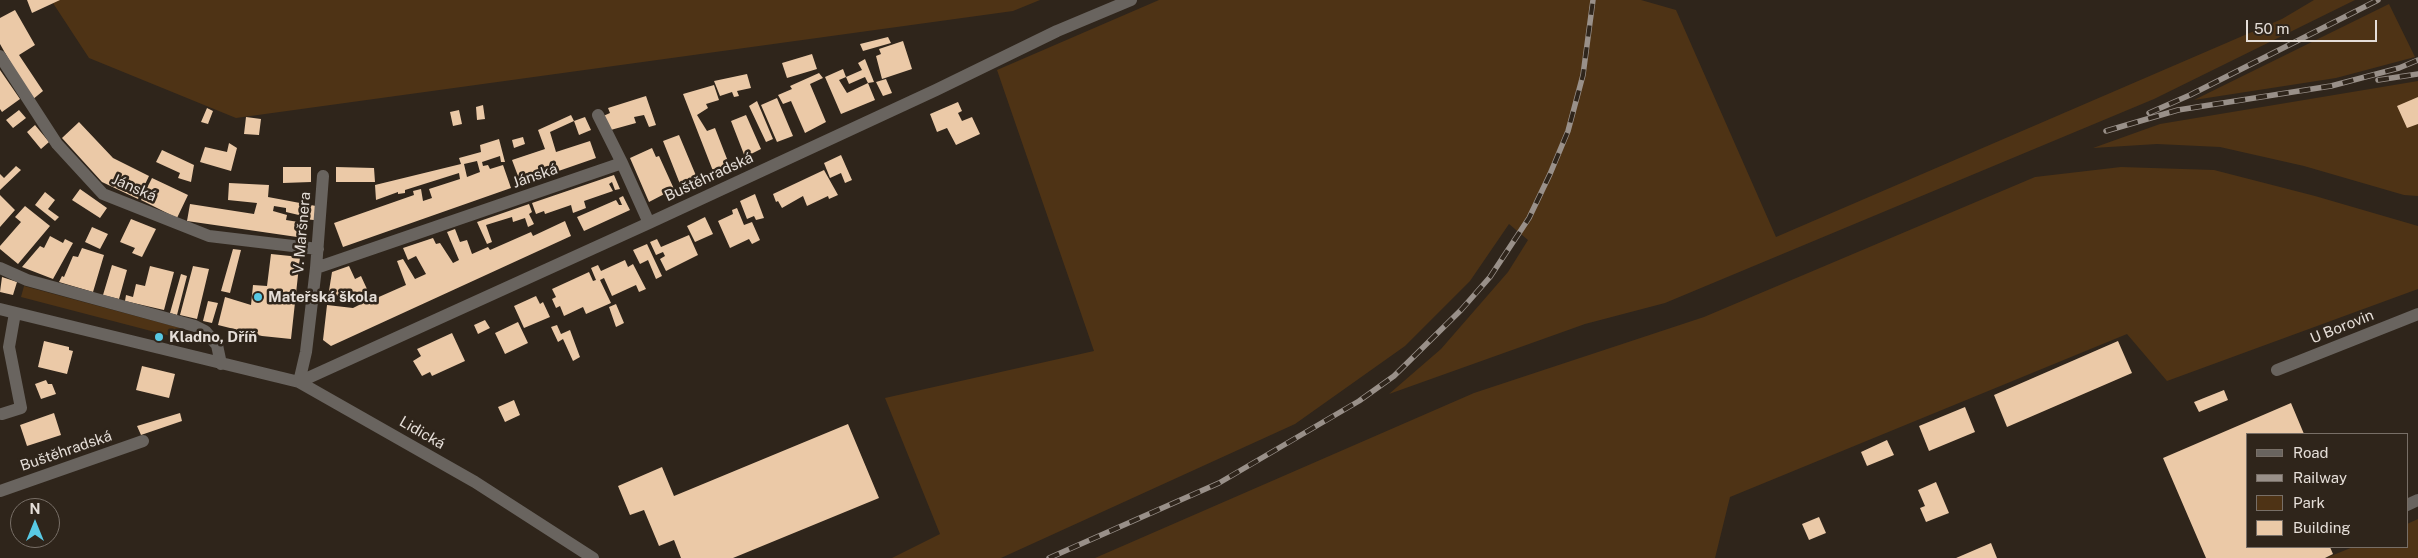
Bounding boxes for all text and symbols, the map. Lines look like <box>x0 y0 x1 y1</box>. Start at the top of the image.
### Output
scale bar <box>2248 10 2379 42</box>
text: 50 m <box>2254 20 2289 37</box>
street label: Buštěhradská <box>662 149 756 205</box>
street label: Jánská <box>510 160 560 192</box>
street label: Jánská <box>109 170 159 206</box>
street label: V. Maršnera <box>289 191 315 275</box>
place label: Mateřská škola <box>268 288 377 306</box>
marker: Mateřská škola <box>252 291 264 303</box>
street label: U Borovin <box>2308 306 2376 348</box>
place label: Kladno, Dříň <box>169 328 257 346</box>
marker: Kladno, Dříň <box>153 331 165 343</box>
street label: Lidická <box>396 413 448 453</box>
street label: Buštěhradská <box>18 427 114 475</box>
legend <box>2246 433 2408 548</box>
text: Road <box>2293 444 2329 461</box>
text: Railway <box>2293 469 2347 486</box>
text: Park <box>2293 494 2325 511</box>
north arrow <box>10 498 60 548</box>
text: N <box>30 501 40 517</box>
text: Building <box>2293 519 2351 536</box>

